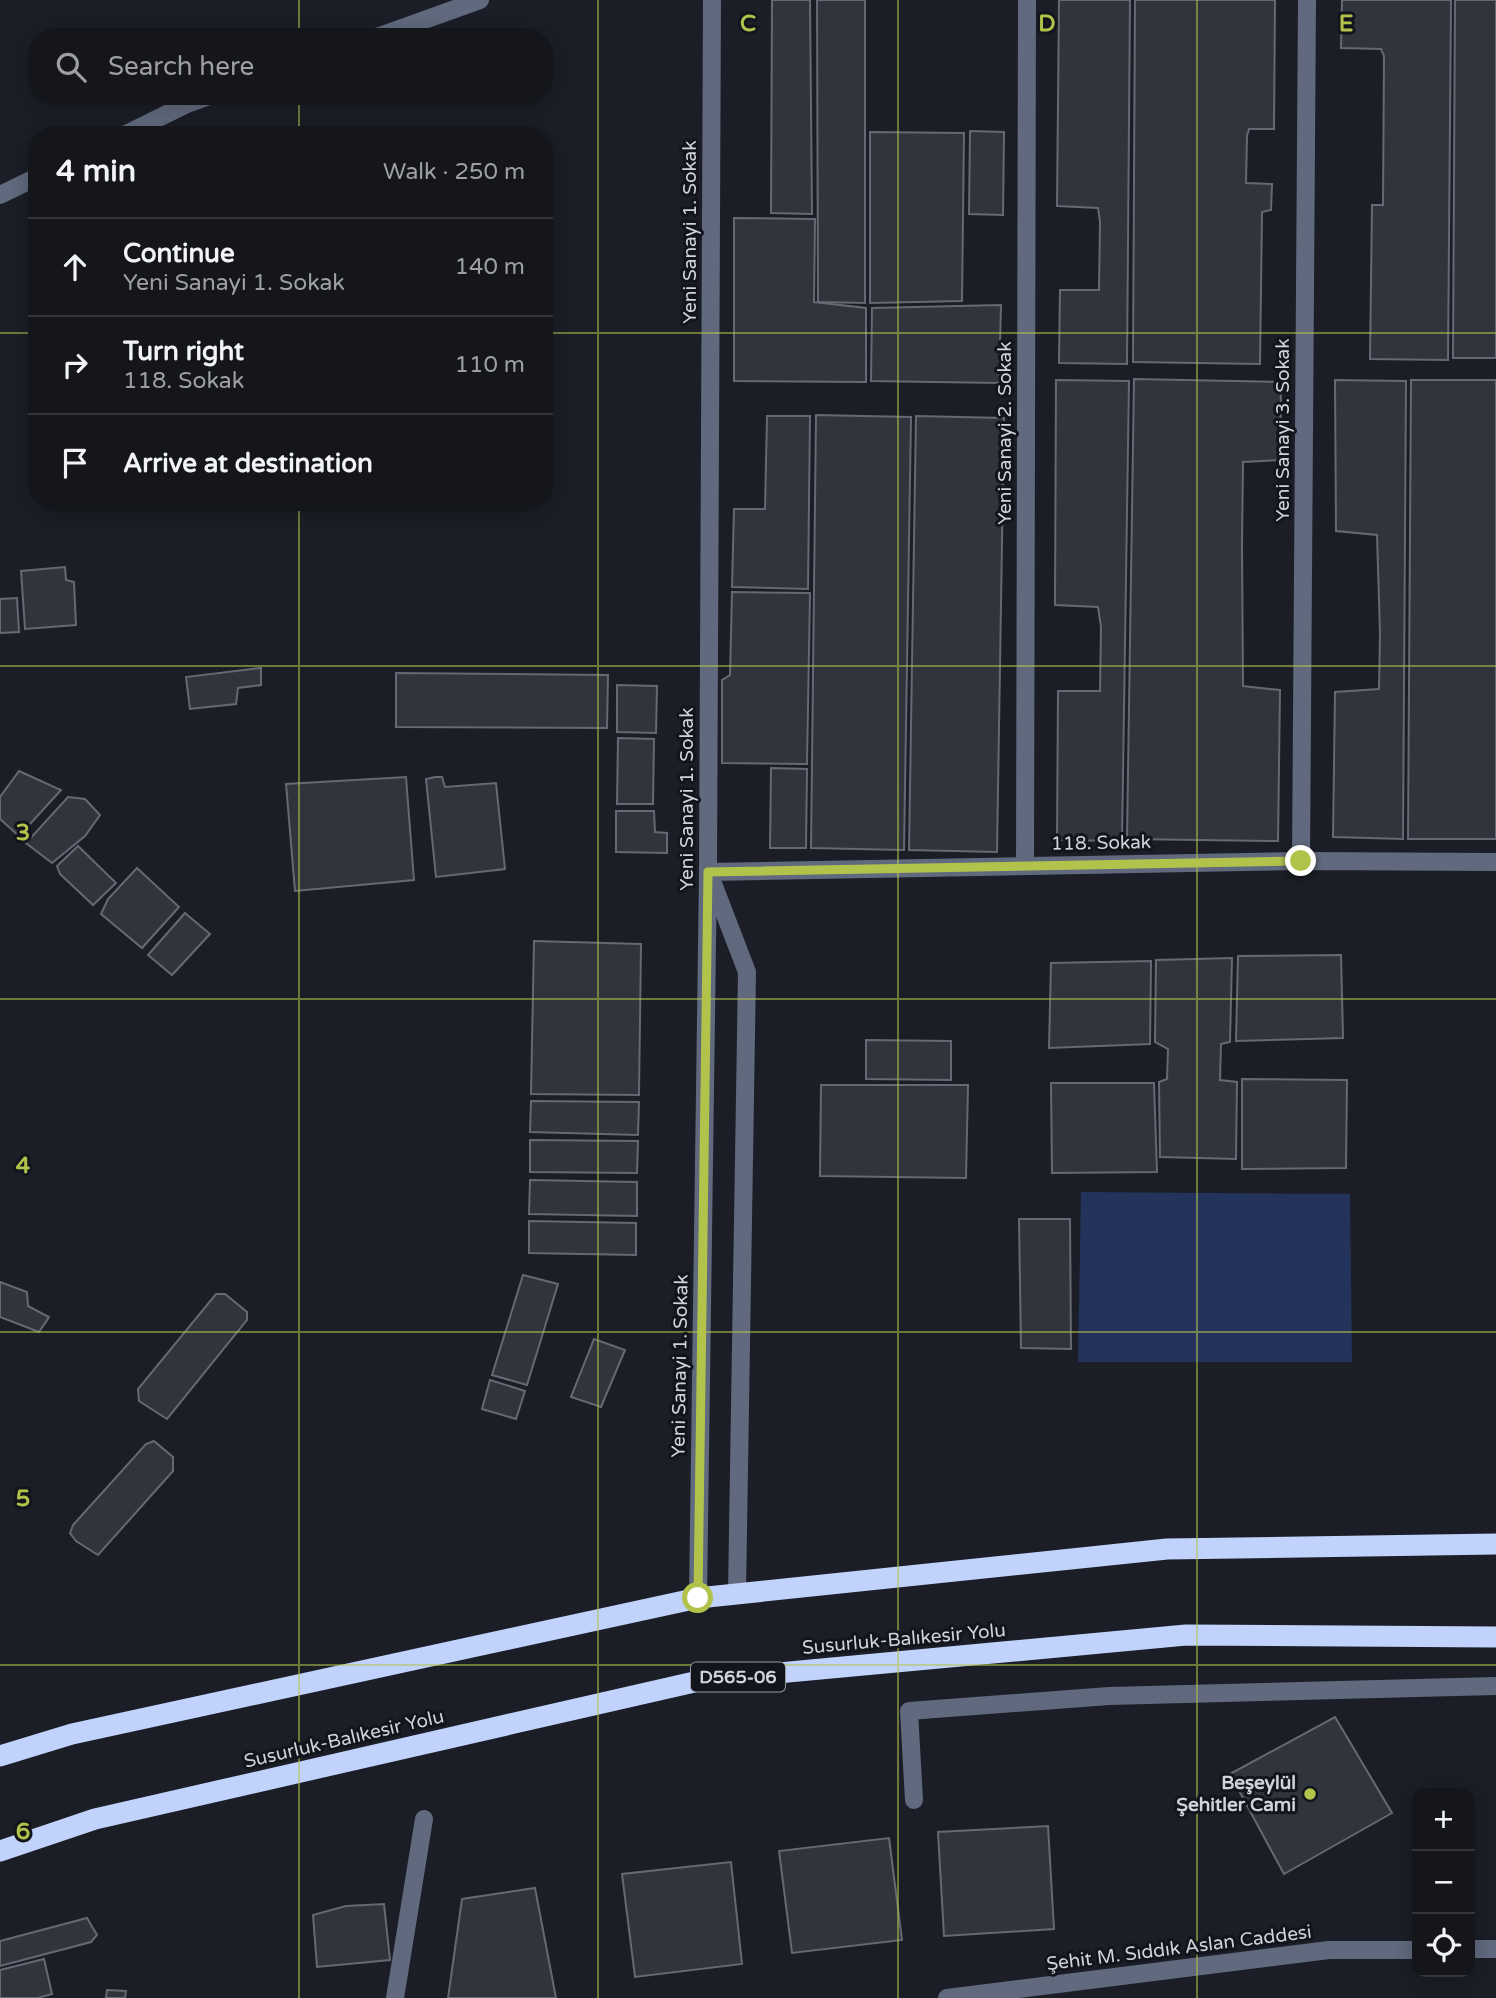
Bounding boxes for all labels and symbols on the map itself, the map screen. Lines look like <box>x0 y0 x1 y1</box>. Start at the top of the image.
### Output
text: C <box>740 10 756 38</box>
text: D <box>1038 10 1056 38</box>
text: E <box>1339 10 1353 38</box>
street label: Yeni Sanayi 1. Sokak <box>679 140 701 324</box>
street label: Yeni Sanayi 3. Sokak <box>1272 338 1294 522</box>
street label: Yeni Sanayi 2. Sokak <box>994 341 1016 525</box>
street label: Yeni Sanayi 1. Sokak <box>676 707 698 891</box>
text: 3 <box>16 819 30 847</box>
street label: 118. Sokak <box>1051 831 1151 855</box>
route end <box>1285 845 1316 876</box>
text: 4 <box>16 1152 31 1180</box>
street label: Yeni Sanayi 1. Sokak <box>667 1274 693 1458</box>
text: 5 <box>16 1485 30 1513</box>
route start <box>682 1582 713 1613</box>
street label: Susurluk-Balıkesir Yolu <box>801 1619 1007 1659</box>
road number: D565-06 <box>691 1662 785 1692</box>
street label: Susurluk-Balıkesir Yolu <box>242 1705 446 1773</box>
place label: Beşeylül Şehitler Cami <box>1176 1772 1296 1817</box>
marker: Beşeylül Şehitler Cami <box>1302 1786 1318 1802</box>
text: 6 <box>16 1818 30 1846</box>
street label: Şehit M. Sıddık Aslan Caddesi <box>1045 1921 1313 1975</box>

